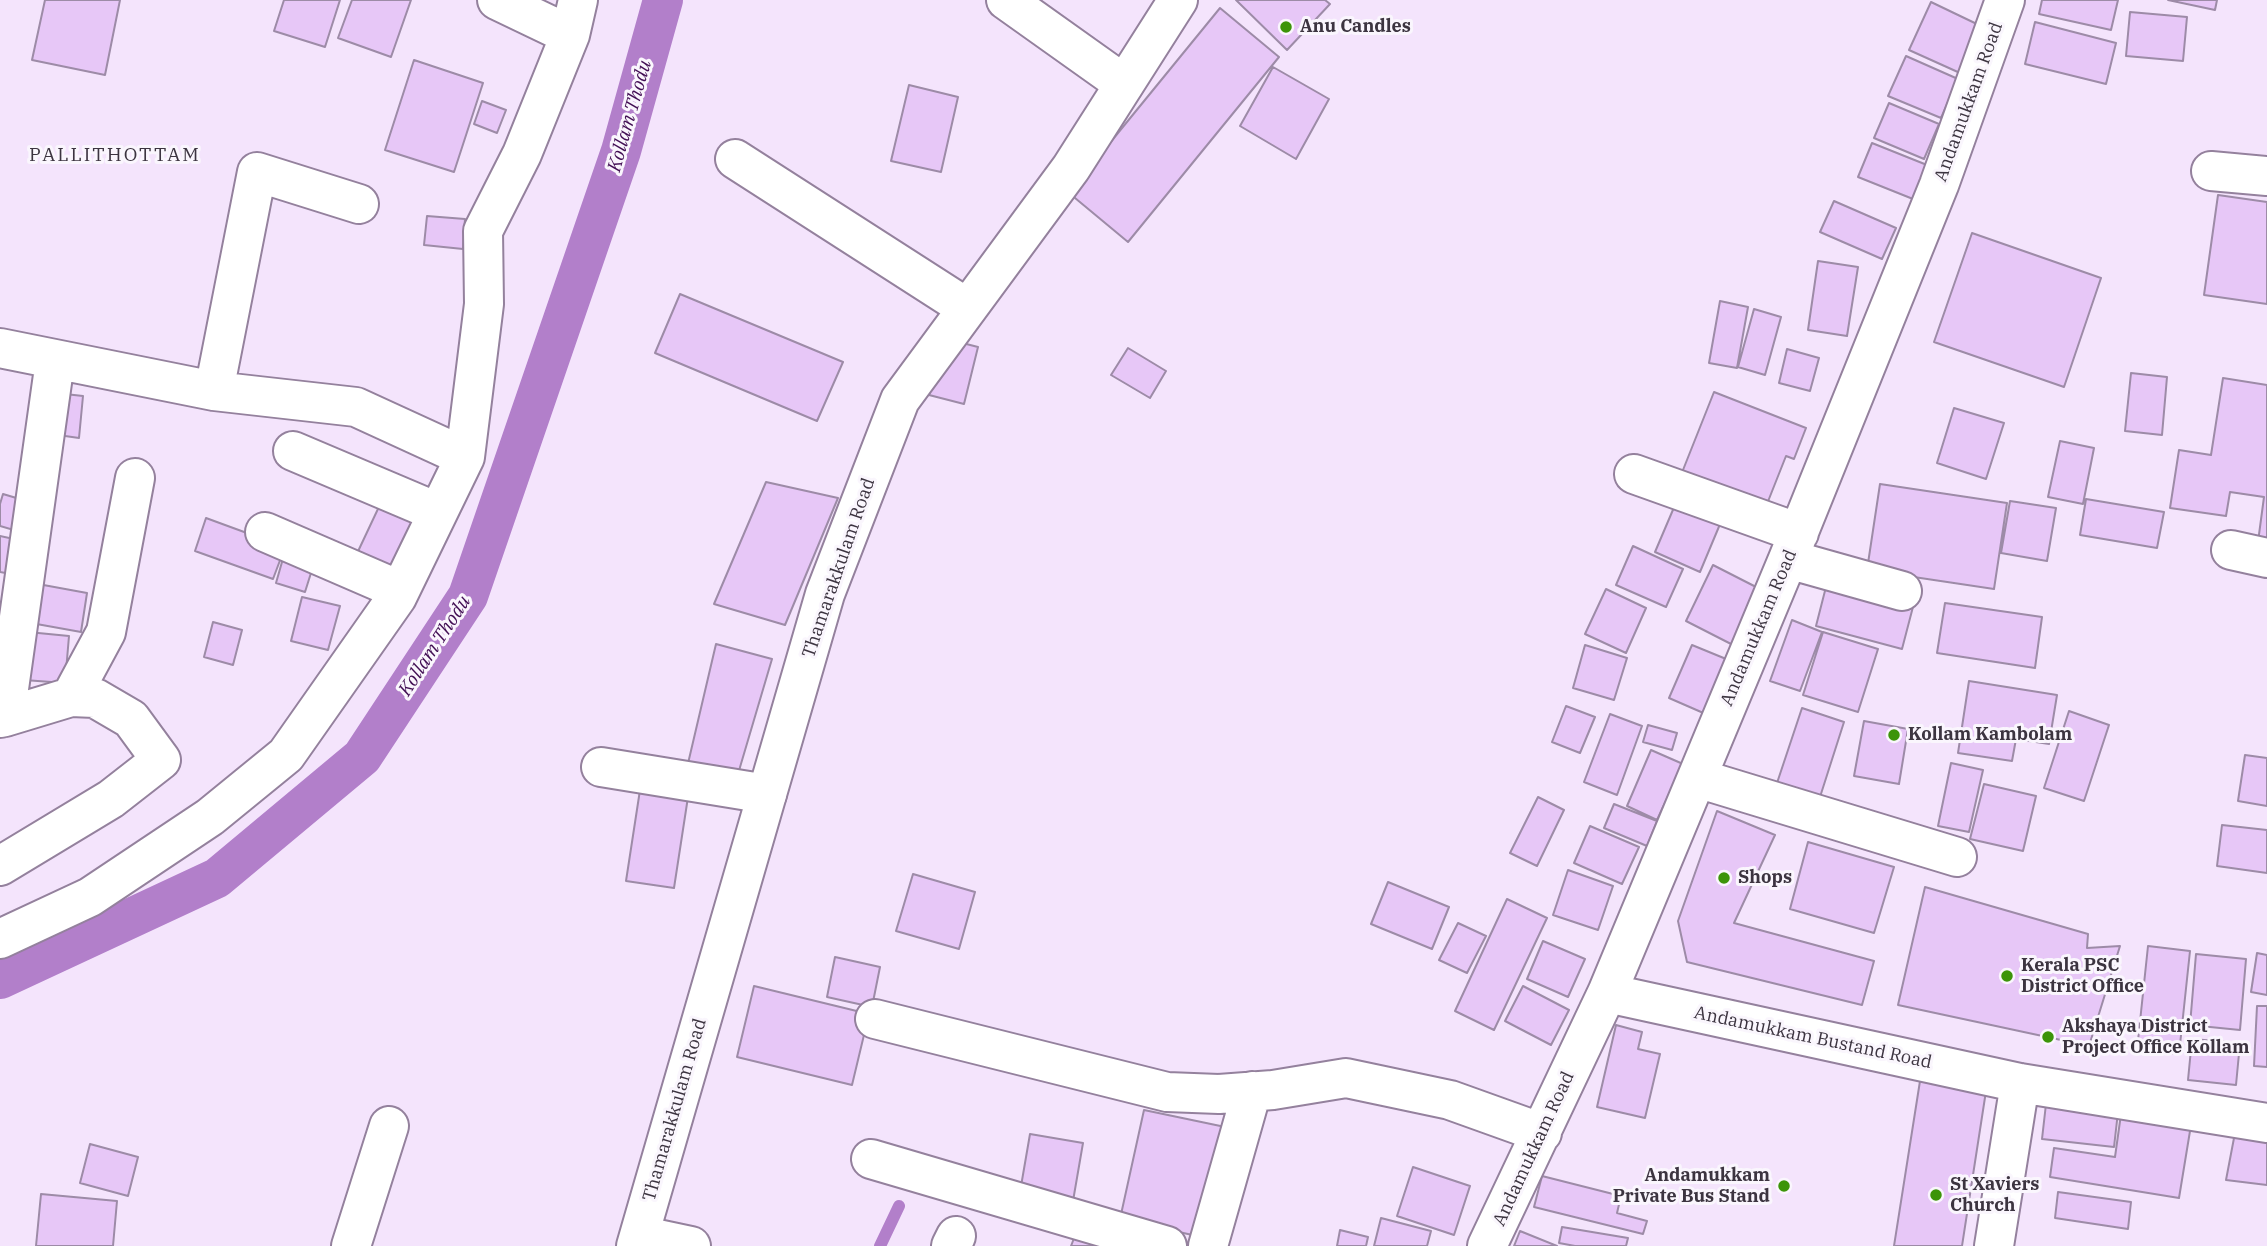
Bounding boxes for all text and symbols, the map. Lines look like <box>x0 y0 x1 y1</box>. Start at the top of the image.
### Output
place label: Anu Candles <box>1300 16 1411 38</box>
marker: Anu Candles <box>1278 19 1294 35</box>
street label: Andamukkam Road <box>1930 19 2008 185</box>
water label: Kollam Thodu <box>603 58 657 174</box>
district label: PALLITHOTTAM <box>31 145 199 167</box>
street label: Thamarakkulam Road <box>798 475 880 661</box>
street label: Andamukkam Road <box>1716 546 1802 710</box>
water label: Kollam Thodu <box>394 592 476 700</box>
place label: Kollam Kambolam <box>1908 724 2072 746</box>
marker: Kollam Kambolam <box>1886 727 1902 743</box>
place label: Shops <box>1738 867 1792 889</box>
marker: Shops <box>1716 870 1732 886</box>
place label: Kerala PSC District Office <box>2021 955 2144 998</box>
marker: Kerala PSC District Office <box>1999 968 2015 984</box>
street label: Andamukkam Bustand Road <box>1692 1002 1934 1074</box>
street label: Thamarakkulam Road <box>639 1016 711 1204</box>
place label: Akshaya District Project Office Kollam <box>2062 1016 2249 1058</box>
marker: Akshaya District Project Office Kollam <box>2040 1029 2056 1045</box>
street label: Andamukkam Road <box>1489 1068 1579 1230</box>
place label: Andamukkam Private Bus Stand <box>1613 1165 1770 1208</box>
place label: St Xaviers Church <box>1950 1174 2039 1216</box>
marker: Andamukkam Private Bus Stand <box>1776 1178 1792 1194</box>
marker: St Xaviers Church <box>1928 1187 1944 1203</box>

